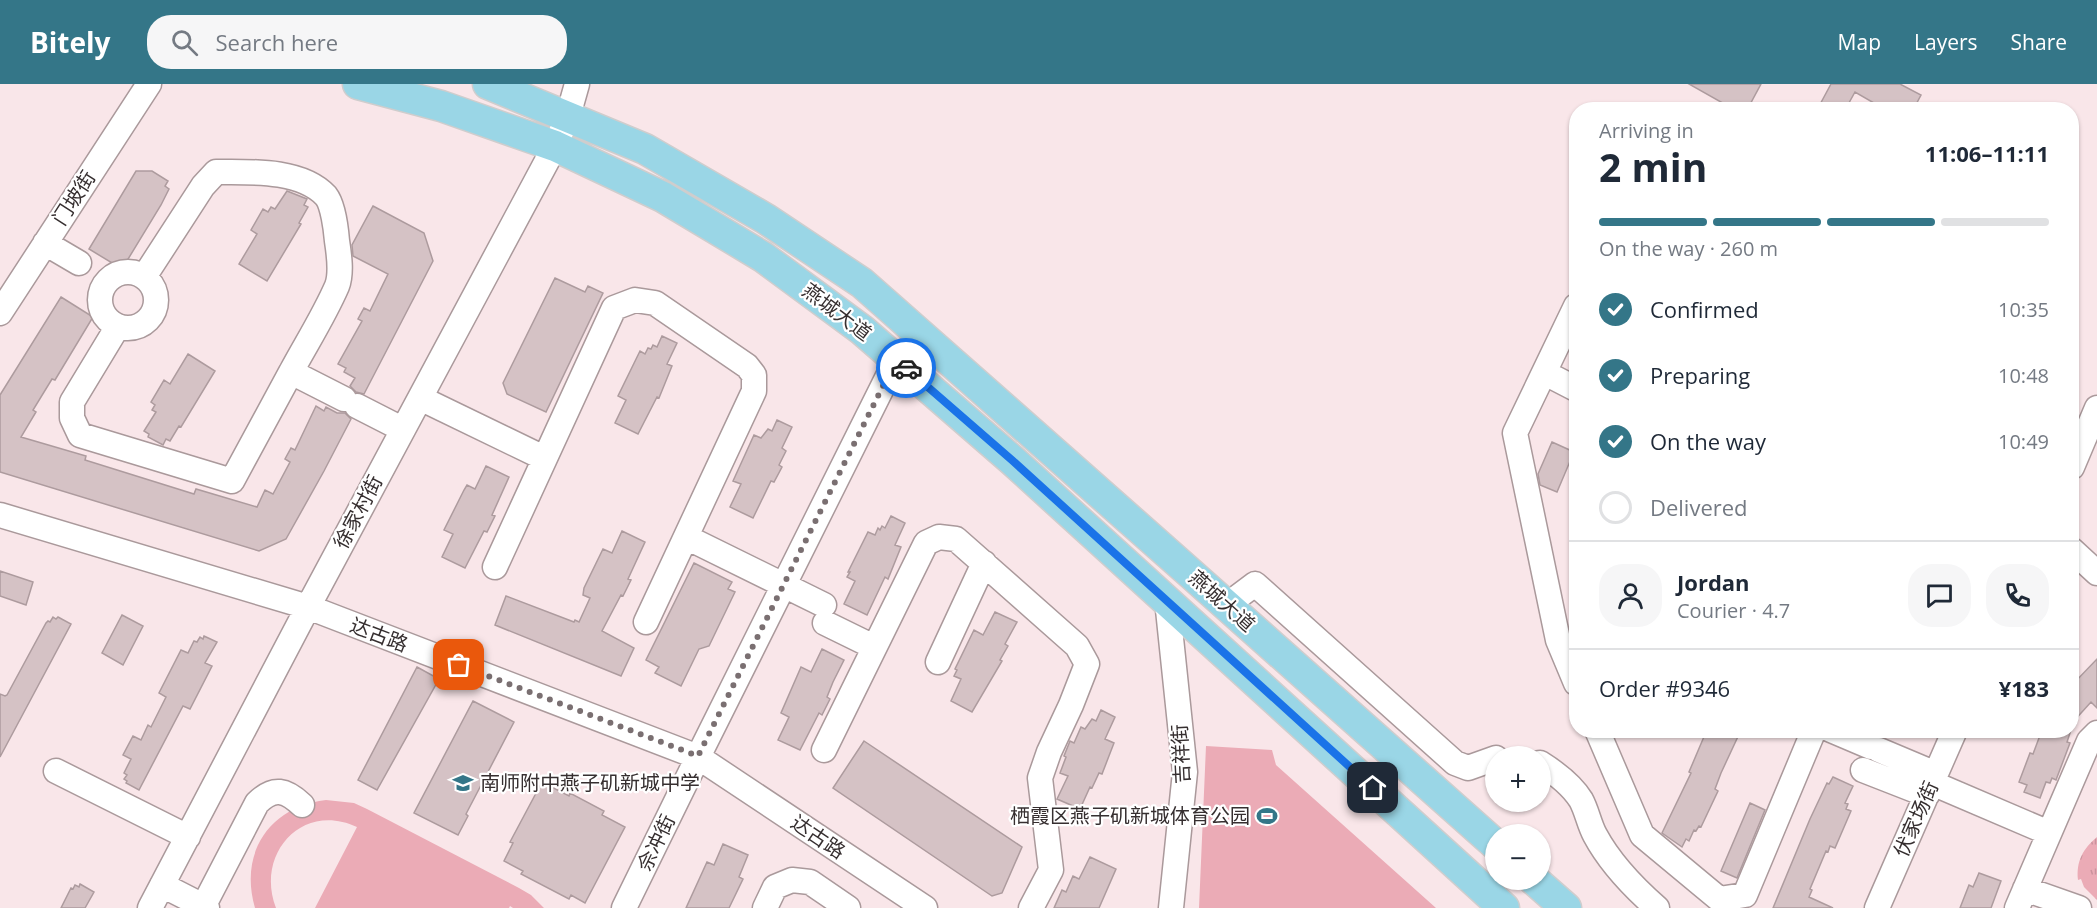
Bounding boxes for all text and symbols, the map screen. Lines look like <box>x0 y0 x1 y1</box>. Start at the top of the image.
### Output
search box <box>147 15 567 69</box>
text: Bitely <box>30 23 111 61</box>
icon: search <box>168 26 201 59</box>
text: Search here <box>216 27 338 57</box>
text: Map <box>1838 28 1881 56</box>
text: Layers <box>1914 28 1978 56</box>
text: Share <box>2011 28 2067 56</box>
text: Arriving in <box>1599 117 1694 144</box>
text: 11:06–11:11 <box>1925 138 2049 168</box>
text: 2 min <box>1599 140 1707 193</box>
street label: 门坡街 <box>46 165 101 230</box>
text: On the way · 260 m <box>1599 235 1778 262</box>
street label: 燕城大道 <box>797 277 877 346</box>
icon: check <box>1599 293 1632 326</box>
text: Confirmed <box>1650 294 1759 324</box>
text: 10:35 <box>1998 296 2049 323</box>
courier <box>876 338 936 398</box>
icon: car <box>890 352 923 385</box>
icon: check <box>1599 359 1632 392</box>
text: Preparing <box>1650 360 1750 390</box>
text: 10:48 <box>1998 362 2049 389</box>
icon: check <box>1599 425 1632 458</box>
text: On the way <box>1650 426 1766 456</box>
text: 10:49 <box>1998 428 2049 455</box>
street label: 徐家村街 <box>327 470 388 553</box>
text: Delivered <box>1650 492 1748 522</box>
street label: 燕城大道 <box>1184 564 1261 637</box>
button: person <box>1599 564 1662 627</box>
button: chat <box>1908 564 1971 627</box>
button: phone <box>1986 564 2049 627</box>
text: Jordan <box>1677 567 1750 597</box>
text: Courier · 4.7 <box>1677 597 1790 624</box>
street label: 达古路 <box>346 611 412 658</box>
pin <box>433 639 484 690</box>
icon: bag <box>442 648 475 681</box>
text: Order #9346 <box>1599 673 1730 703</box>
text: ¥183 <box>1999 673 2049 703</box>
street label: 吉祥街 <box>1165 723 1196 785</box>
map controls <box>1485 746 1551 890</box>
button: + <box>1485 746 1551 812</box>
pin <box>1347 762 1398 813</box>
place label: 南师附中燕子矶新城中学 <box>480 769 700 796</box>
school or university icon: 南师附中燕子矶新城中学 <box>451 771 475 795</box>
icon: home <box>1356 771 1389 804</box>
street label: 伏家场街 <box>1887 777 1944 861</box>
place label: 栖霞区燕子矶新城体育公园 <box>1010 802 1250 829</box>
sports icon: 栖霞区燕子矶新城体育公园 <box>1255 804 1279 828</box>
street label: 达古路 <box>786 809 851 865</box>
street label: 佘冲街 <box>630 810 681 876</box>
button: − <box>1485 824 1551 890</box>

